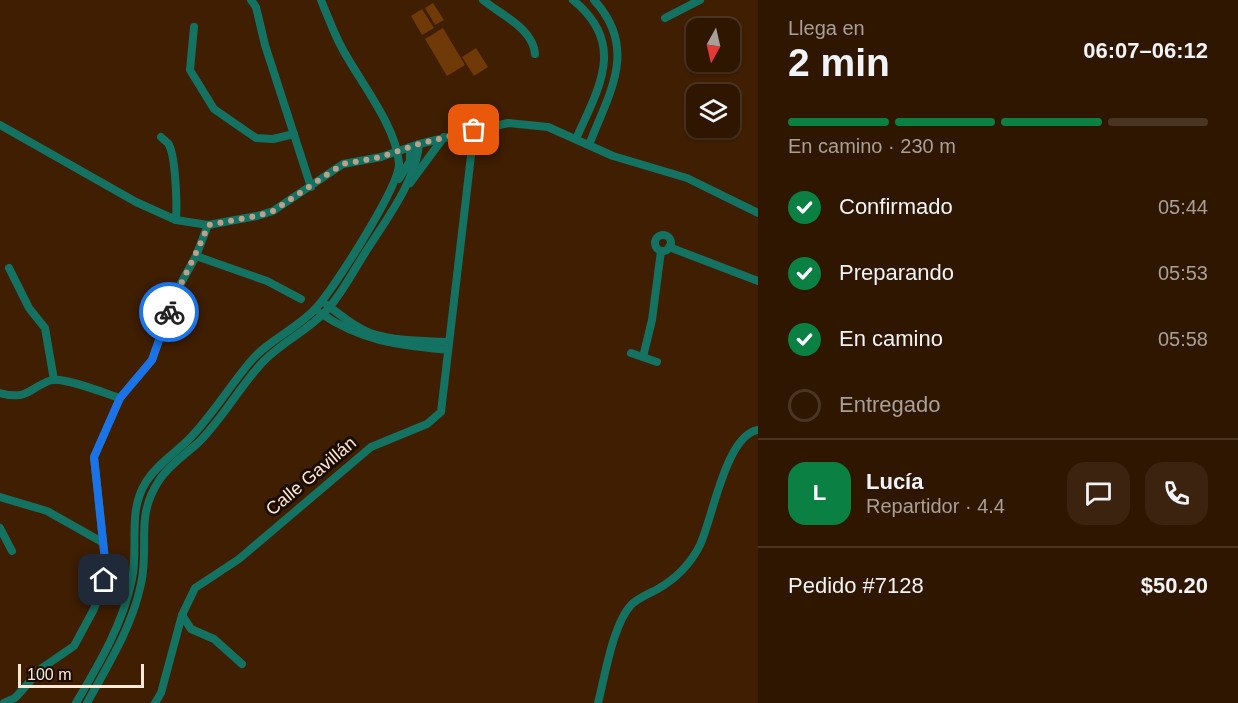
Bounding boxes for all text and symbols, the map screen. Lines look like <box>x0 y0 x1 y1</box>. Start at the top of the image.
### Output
text: Llega en <box>788 17 865 39</box>
north arrow <box>686 18 740 72</box>
map controls <box>686 18 740 138</box>
text: 06:07–06:12 <box>1083 38 1208 63</box>
text: 2 min <box>788 41 890 84</box>
button: layers <box>686 84 740 138</box>
pin <box>448 104 499 155</box>
icon: bag <box>457 113 490 146</box>
text: En camino · 230 m <box>788 135 956 157</box>
icon: check <box>788 191 821 224</box>
text: Confirmado <box>839 194 953 219</box>
text: 05:44 <box>1158 196 1208 218</box>
icon: check <box>788 257 821 290</box>
text: Preparando <box>839 260 954 285</box>
text: 05:53 <box>1158 262 1208 284</box>
courier <box>139 282 199 342</box>
icon: bike <box>153 296 186 329</box>
icon: check <box>788 323 821 356</box>
text: En camino <box>839 326 943 351</box>
text: 05:58 <box>1158 328 1208 350</box>
text: Entregado <box>839 392 941 417</box>
street label: Calle Gavillán <box>262 433 360 519</box>
button: chat <box>1067 462 1130 525</box>
button: phone <box>1145 462 1208 525</box>
text: Lucía <box>866 469 923 494</box>
text: L <box>813 480 826 505</box>
text: Repartidor · 4.4 <box>866 495 1005 517</box>
pin <box>78 554 129 605</box>
icon: home <box>87 563 120 596</box>
text: Pedido #7128 <box>788 573 924 598</box>
text: $50.20 <box>1141 573 1208 598</box>
scale bar <box>18 661 144 688</box>
text: 100 m <box>27 666 71 683</box>

